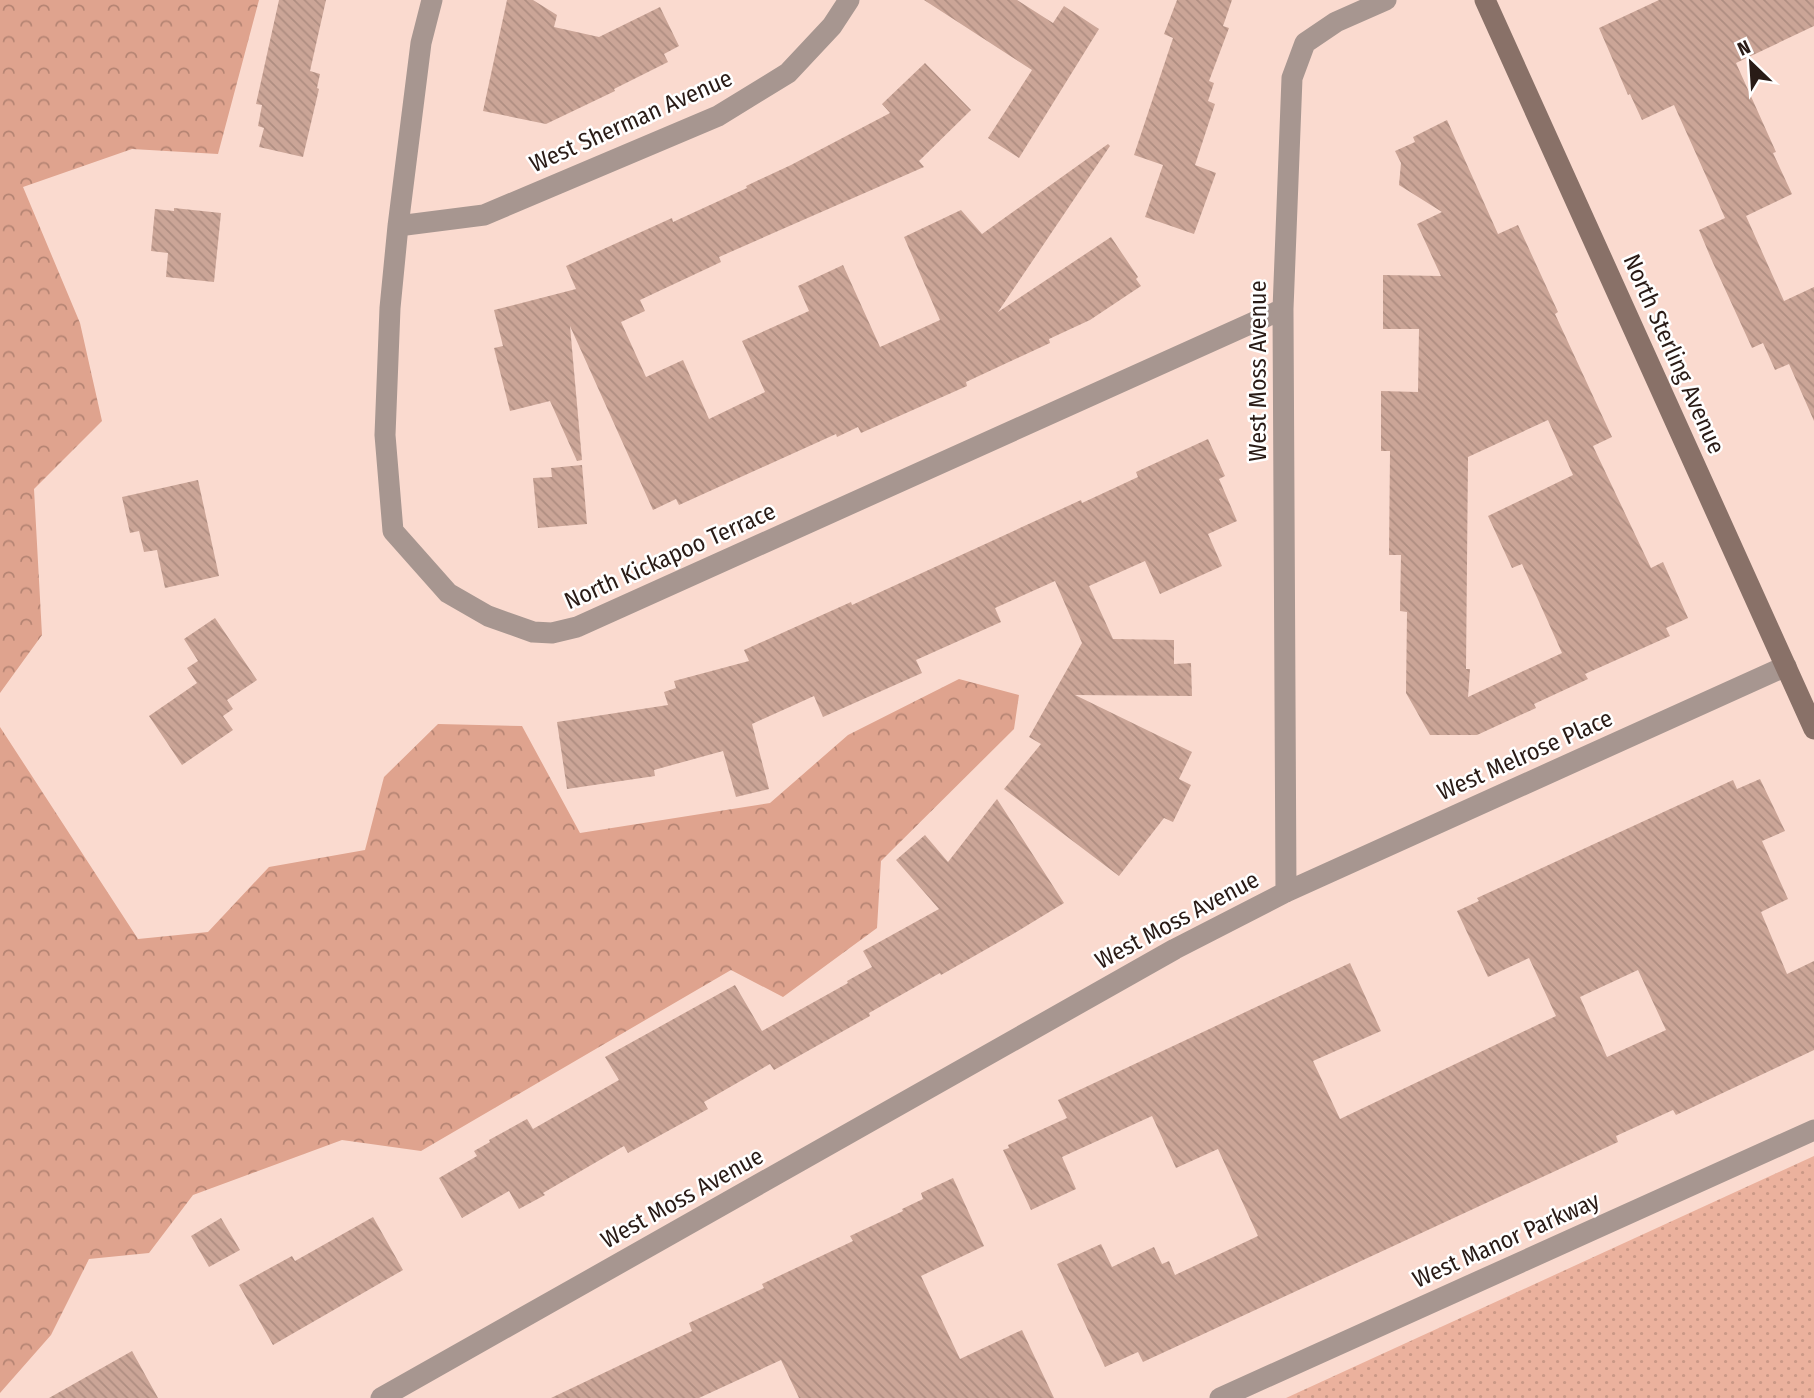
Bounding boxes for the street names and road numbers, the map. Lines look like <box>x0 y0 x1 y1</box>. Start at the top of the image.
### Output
street label: West Sherman Avenue <box>525 64 737 178</box>
street label: North Sterling Avenue <box>1617 250 1731 458</box>
street label: West Moss Avenue <box>1244 280 1272 462</box>
street label: North Kickapoo Terrace <box>560 497 780 615</box>
street label: West Melrose Place <box>1433 704 1617 806</box>
street label: West Moss Avenue <box>1090 865 1264 975</box>
street label: West Moss Avenue <box>596 1142 768 1254</box>
street label: West Manor Parkway <box>1408 1186 1604 1294</box>

